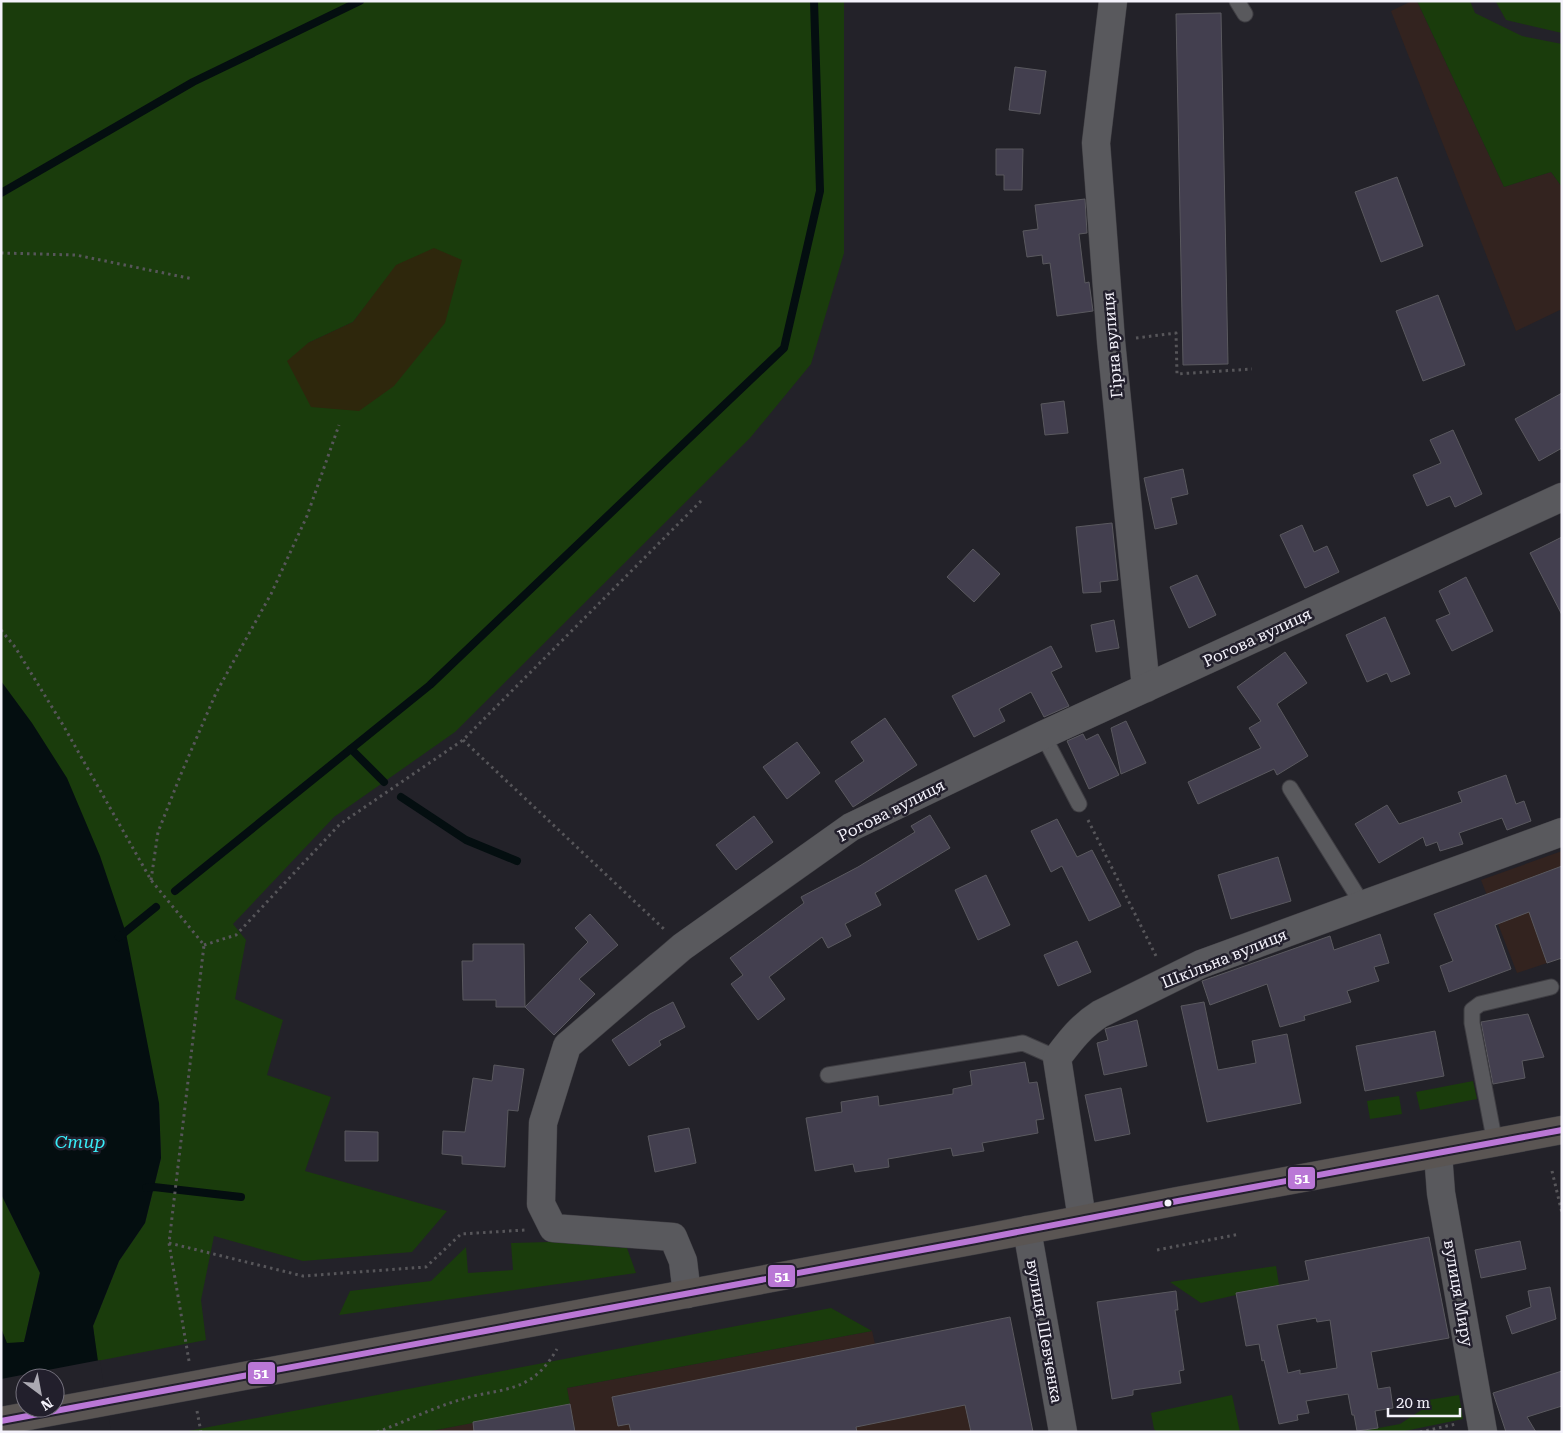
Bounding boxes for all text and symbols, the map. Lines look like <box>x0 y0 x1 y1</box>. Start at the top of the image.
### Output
street label: Гірна вулиця <box>1098 291 1127 399</box>
street label: Рогова вулиця <box>1200 604 1315 671</box>
street label: Рогова вулиця <box>834 775 948 846</box>
street label: Шкільна вулиця <box>1159 925 1290 992</box>
water label: Стир <box>55 1131 105 1152</box>
line badge: 51 <box>1287 1166 1316 1190</box>
text: 51 <box>1294 1170 1310 1186</box>
unlabelled marker <box>1163 1198 1173 1208</box>
street label: вулиця Миру <box>1440 1238 1477 1348</box>
street label: вулиця Шевченка <box>1023 1258 1067 1405</box>
line badge: 51 <box>767 1264 796 1288</box>
text: 51 <box>774 1268 790 1284</box>
line badge: 51 <box>247 1361 276 1385</box>
text: 51 <box>253 1365 269 1381</box>
north arrow <box>15 1368 65 1418</box>
scale bar <box>1388 1386 1460 1418</box>
text: N <box>38 1394 56 1414</box>
text: 20 m <box>1396 1394 1431 1412</box>

